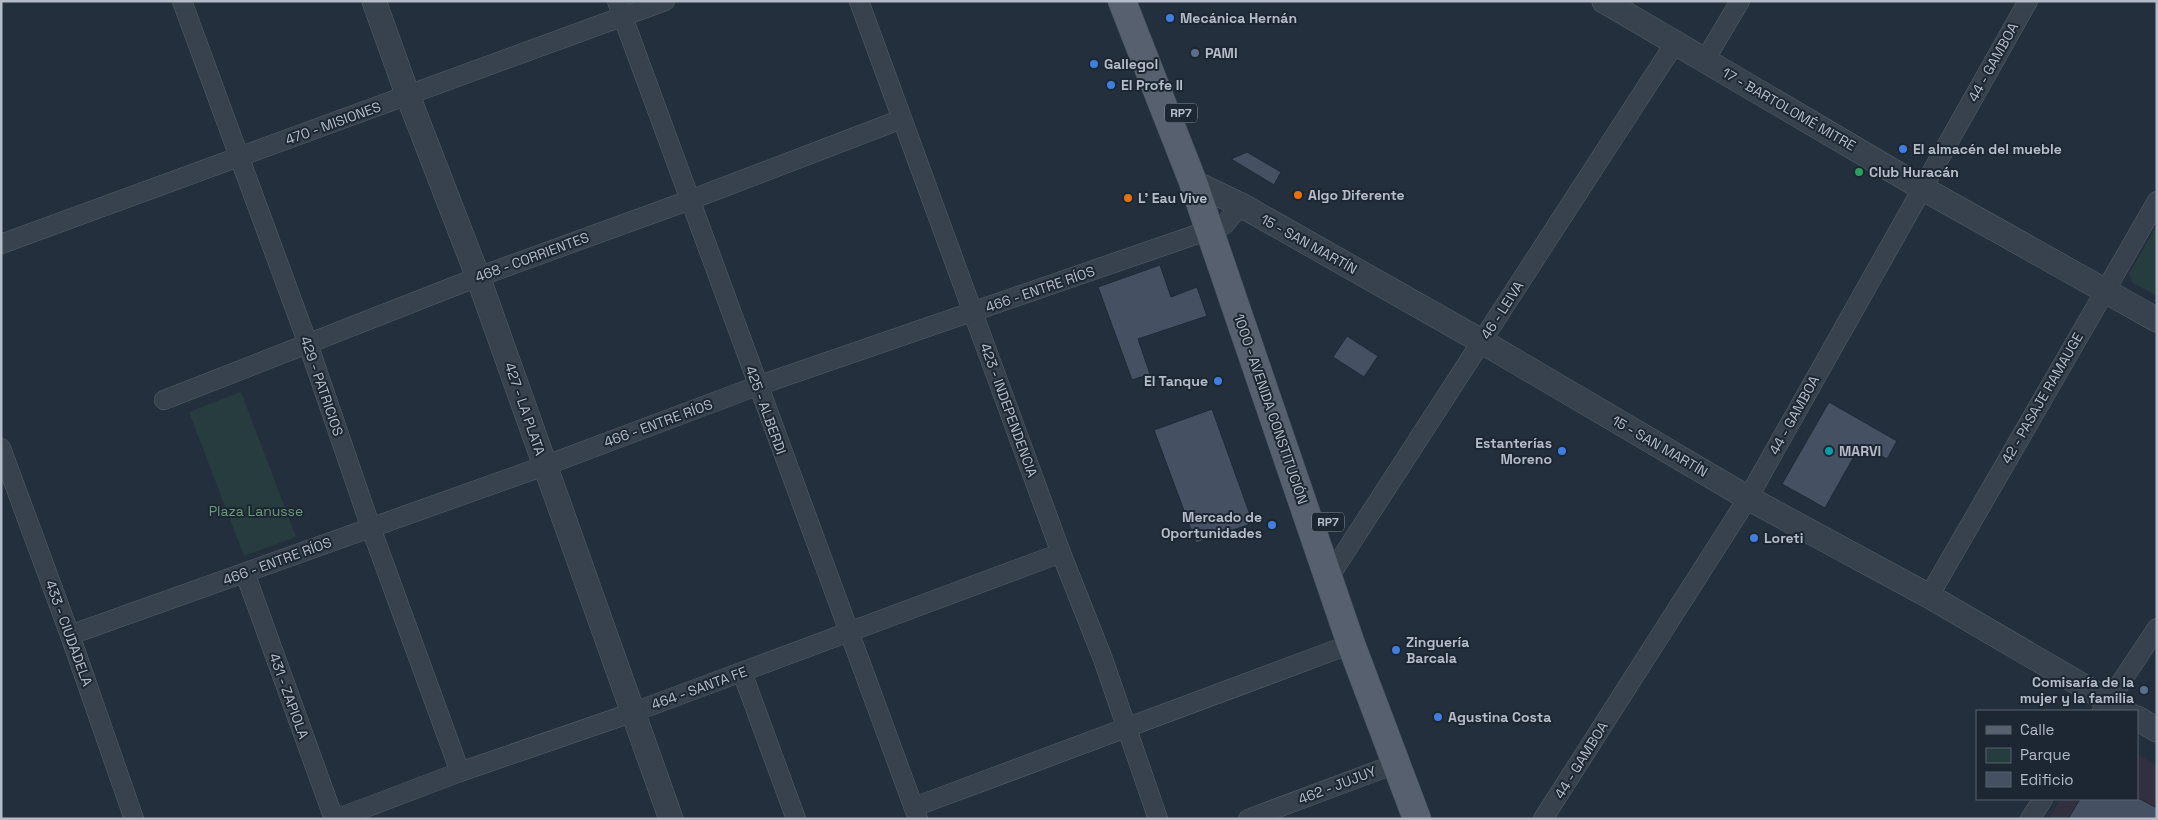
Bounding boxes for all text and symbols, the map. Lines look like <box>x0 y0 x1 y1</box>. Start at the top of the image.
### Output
place label: Mecánica Hernán <box>1180 9 1297 27</box>
marker: Mecánica Hernán <box>1164 12 1176 24</box>
street label: 44 - GAMBOA <box>1964 19 2022 105</box>
place label: PAMI <box>1205 44 1238 62</box>
marker: PAMI <box>1189 47 1201 59</box>
place label: Gallegol <box>1104 55 1158 73</box>
marker: Gallegol <box>1088 58 1100 70</box>
street label: 17 - BARTOLOMÉ MITRE <box>1719 63 1859 155</box>
place label: El Profe II <box>1121 76 1183 94</box>
marker: El Profe II <box>1105 79 1117 91</box>
street label: 470 - MISIONES <box>283 97 383 149</box>
road number: RP7 <box>1165 104 1197 122</box>
place label: El almacén del mueble <box>1913 140 2062 158</box>
marker: El almacén del mueble <box>1897 143 1909 155</box>
place label: Club Huracán <box>1869 163 1959 181</box>
marker: Club Huracán <box>1853 166 1865 178</box>
place label: Algo Diferente <box>1308 186 1405 204</box>
place label: L' Eau Vive <box>1138 189 1207 207</box>
marker: Algo Diferente <box>1292 189 1304 201</box>
marker: L' Eau Vive <box>1122 192 1134 204</box>
street label: 15 - SAN MARTÍN <box>1257 210 1361 278</box>
street label: 468 - CORRIENTES <box>472 228 592 286</box>
street label: 466 - ENTRE RÍOS <box>983 262 1097 316</box>
street label: 46 - LEIVA <box>1477 277 1528 342</box>
street label: 1000 - AVENIDA CONSTITUCIÓN <box>1230 311 1312 507</box>
street label: 42 - PASAJE RAMAUGE <box>1997 329 2087 467</box>
street label: 429 - PATRICIOS <box>296 334 348 438</box>
street label: 423 - INDEPENDENCIA <box>976 340 1042 480</box>
street label: 427 - LA PLATA <box>501 360 549 458</box>
street label: 425 - ALBERDI <box>742 363 790 457</box>
place label: El Tanque <box>1144 372 1208 390</box>
street label: 44 - GAMBOA <box>1765 372 1823 458</box>
marker: El Tanque <box>1212 375 1224 387</box>
street label: 466 - ENTRE RÍOS <box>601 395 715 451</box>
street label: 15 - SAN MARTÍN <box>1609 411 1711 481</box>
place label: Estanterías Moreno <box>1475 434 1552 468</box>
place label: MARVI <box>1839 442 1881 460</box>
marker: Estanterías Moreno <box>1556 445 1568 457</box>
marker: MARVI <box>1823 445 1835 457</box>
park label: Plaza Lanusse <box>209 502 303 520</box>
place label: Mercado de Oportunidades <box>1161 508 1262 542</box>
road number: RP7 <box>1312 512 1344 532</box>
marker: Mercado de Oportunidades <box>1266 519 1278 531</box>
place label: Loreti <box>1764 529 1803 547</box>
marker: Loreti <box>1748 532 1760 544</box>
street label: 466 - ENTRE RÍOS <box>220 533 334 589</box>
street label: 433 - CIUDADELA <box>41 577 97 689</box>
place label: Zinguería Barcala <box>1406 633 1469 667</box>
marker: Zinguería Barcala <box>1390 644 1402 656</box>
street label: 431 - ZAPIOLA <box>265 651 313 742</box>
street label: 464 - SANTA FE <box>649 662 749 714</box>
place label: Comisaría de la mujer y la familia <box>2020 673 2134 707</box>
marker: Comisaría de la mujer y la familia <box>2138 684 2150 696</box>
place label: Agustina Costa <box>1448 708 1551 726</box>
legend <box>1976 710 2138 800</box>
marker: Agustina Costa <box>1432 711 1444 723</box>
street label: 44 - GAMBOA <box>1550 718 1612 802</box>
text: Calle <box>2020 720 2055 739</box>
text: Parque <box>2020 745 2071 764</box>
street label: 462 - JUJUY <box>1295 762 1379 808</box>
text: Edificio <box>2020 770 2074 789</box>

